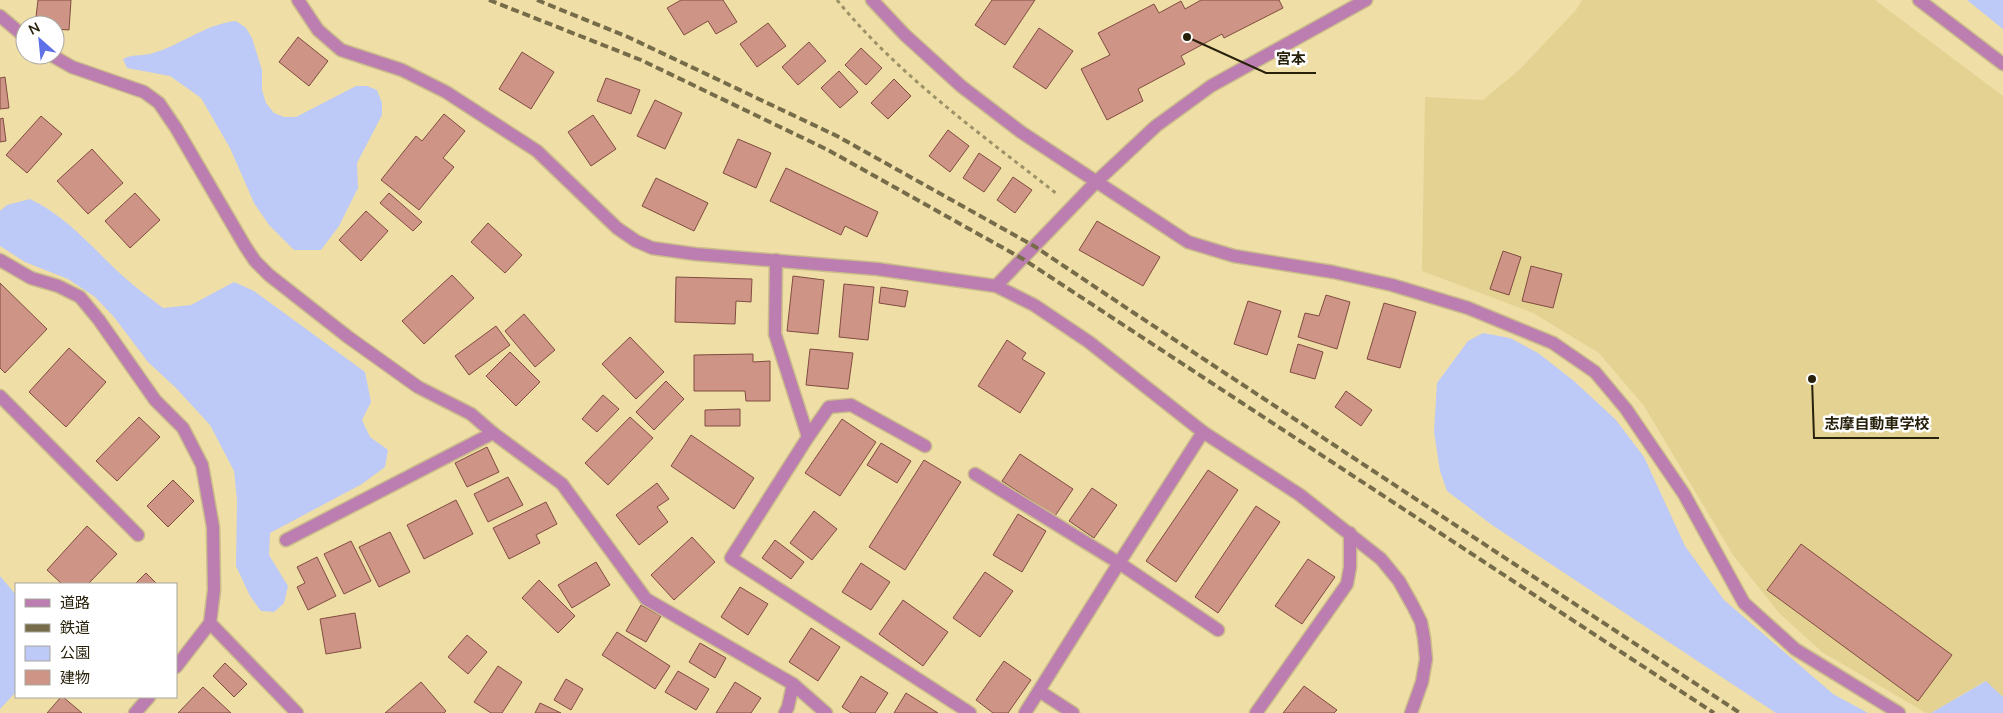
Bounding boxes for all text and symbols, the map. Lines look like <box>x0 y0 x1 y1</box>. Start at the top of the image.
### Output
north arrow <box>15 15 65 65</box>
text: N <box>25 18 43 39</box>
callout: 宮本 <box>1266 43 1316 73</box>
text: 宮本 <box>1276 49 1306 68</box>
callout: 志摩自動車学校 <box>1814 408 1939 438</box>
text: 志摩自動車学校 <box>1824 414 1930 433</box>
legend <box>15 583 178 698</box>
text: 道路 <box>60 593 90 612</box>
text: 鉄道 <box>60 618 90 637</box>
text: 公園 <box>60 643 90 662</box>
text: 建物 <box>60 668 90 687</box>

